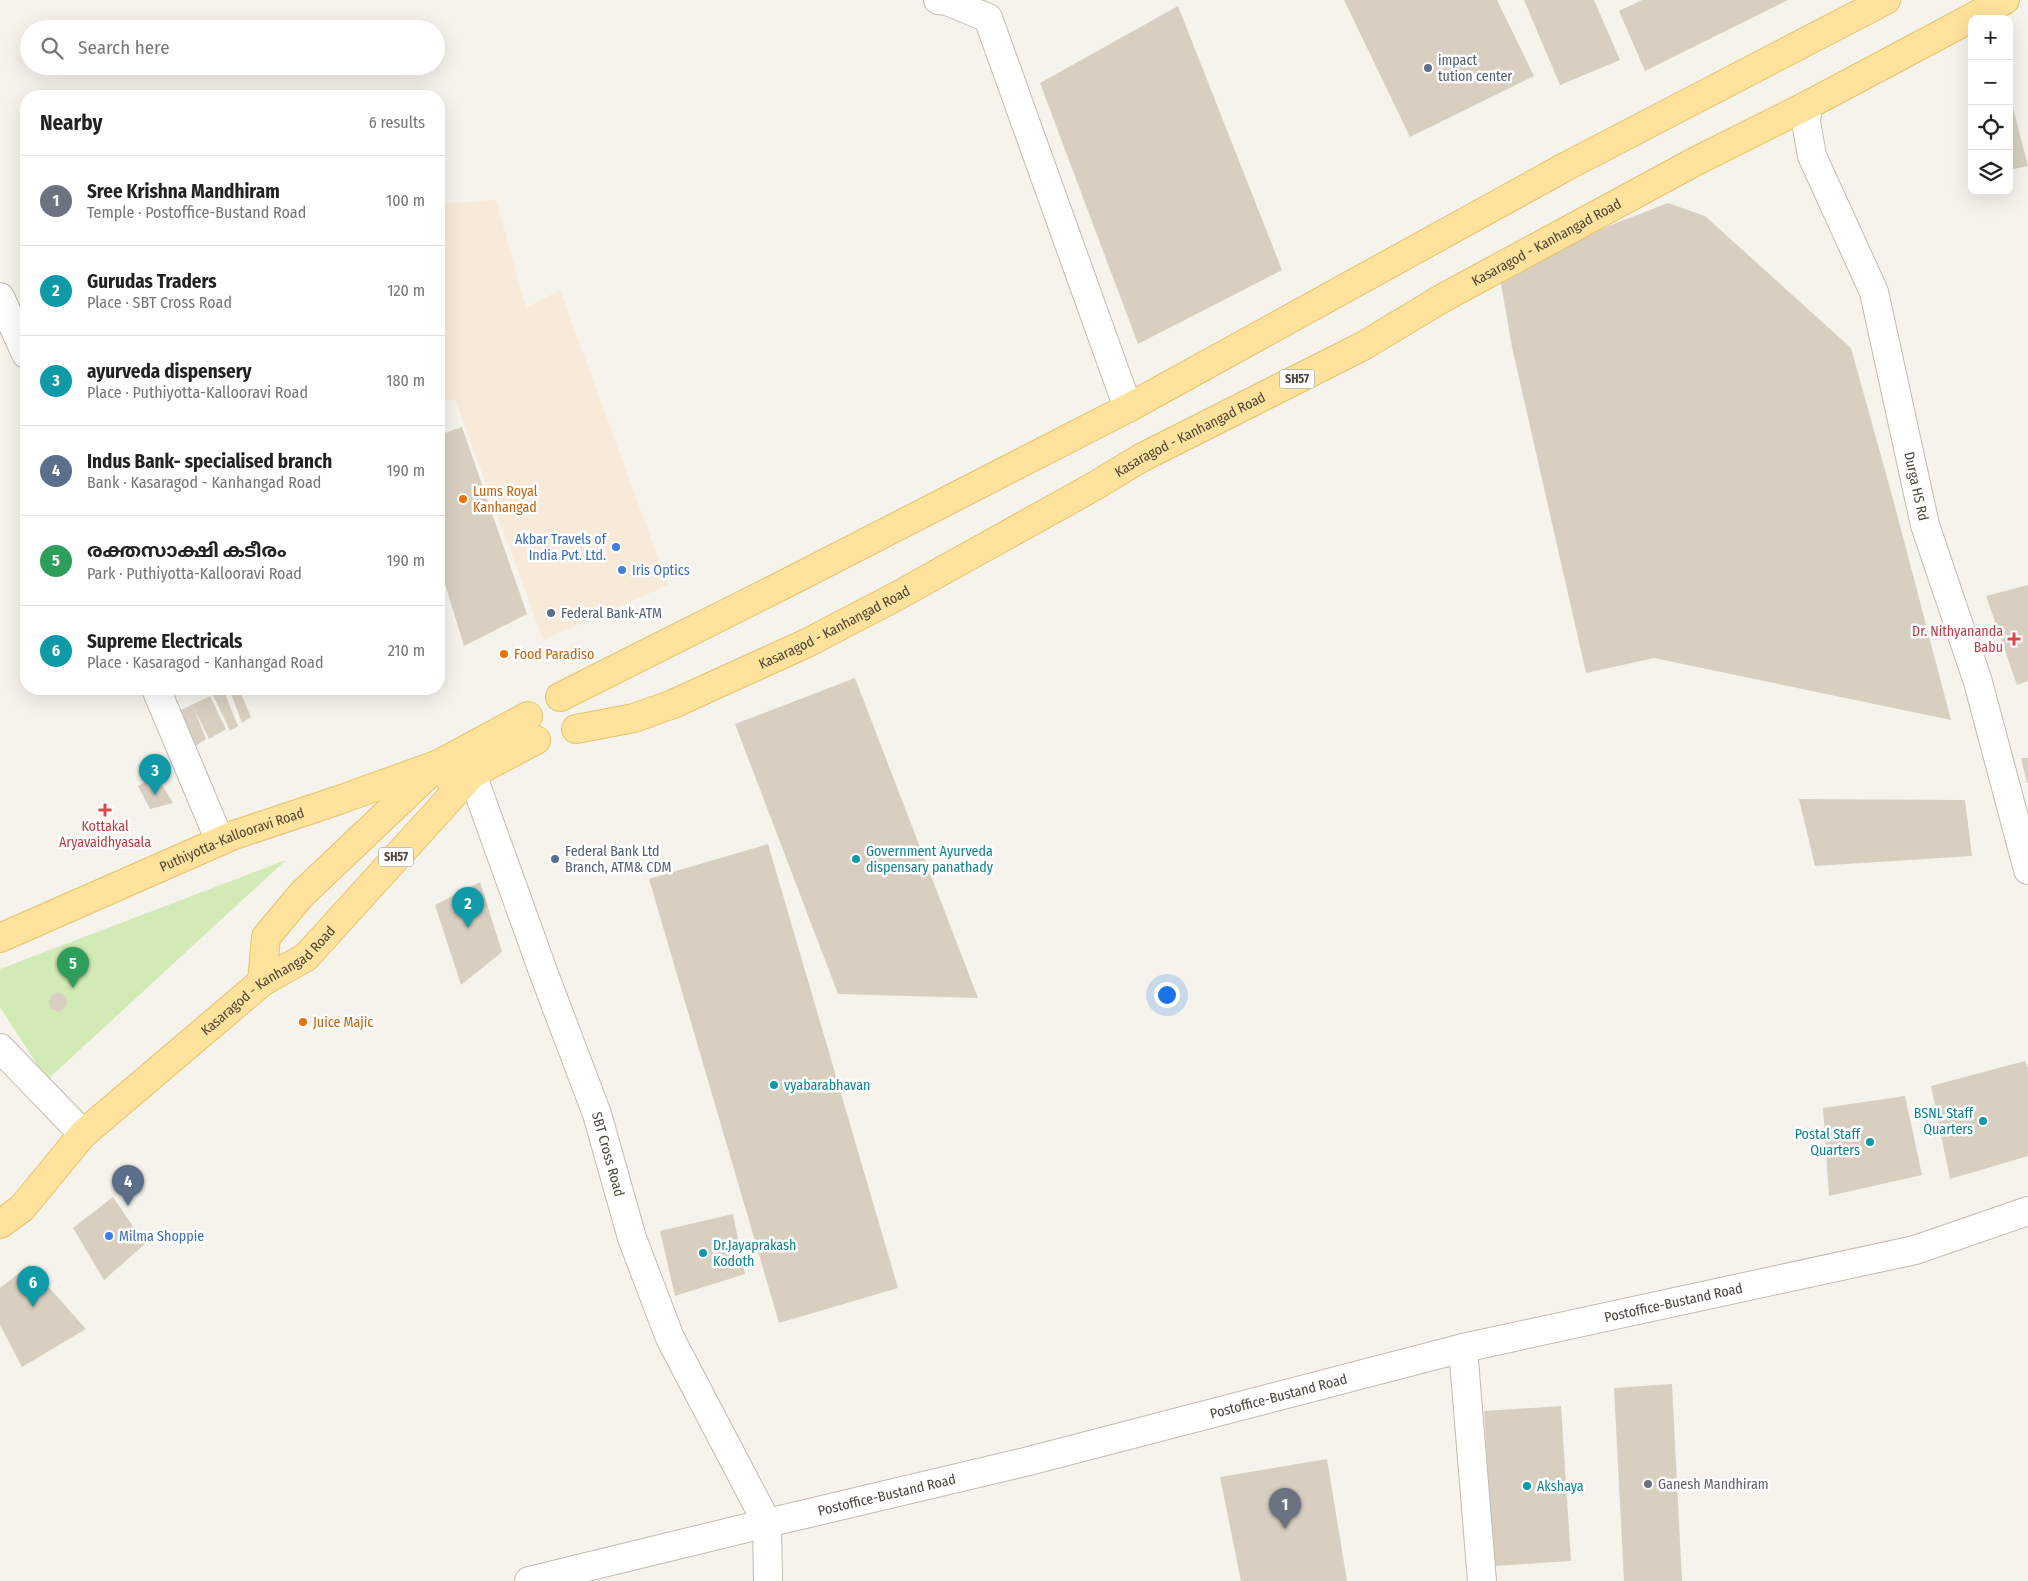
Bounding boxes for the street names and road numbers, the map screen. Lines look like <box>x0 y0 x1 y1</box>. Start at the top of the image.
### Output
street label: Kasaragod - Kanhangad Road <box>1469 195 1624 290</box>
road number: SH57 <box>1280 369 1314 388</box>
street label: Kasaragod - Kanhangad Road <box>1112 389 1268 481</box>
street label: Durga HS Rd <box>1900 450 1932 523</box>
street label: Kasaragod - Kanhangad Road <box>756 582 913 673</box>
street label: Puthiyotta-Kallooravi Road <box>157 804 306 876</box>
road number: SH57 <box>378 848 414 866</box>
street label: Kasaragod - Kanhangad Road <box>198 923 339 1039</box>
street label: SBT Cross Road <box>588 1110 628 1199</box>
street label: Postoffice-Bustand Road <box>1603 1280 1744 1326</box>
street label: Postoffice-Bustand Road <box>1208 1371 1349 1423</box>
street label: Postoffice-Bustand Road <box>816 1471 957 1520</box>

